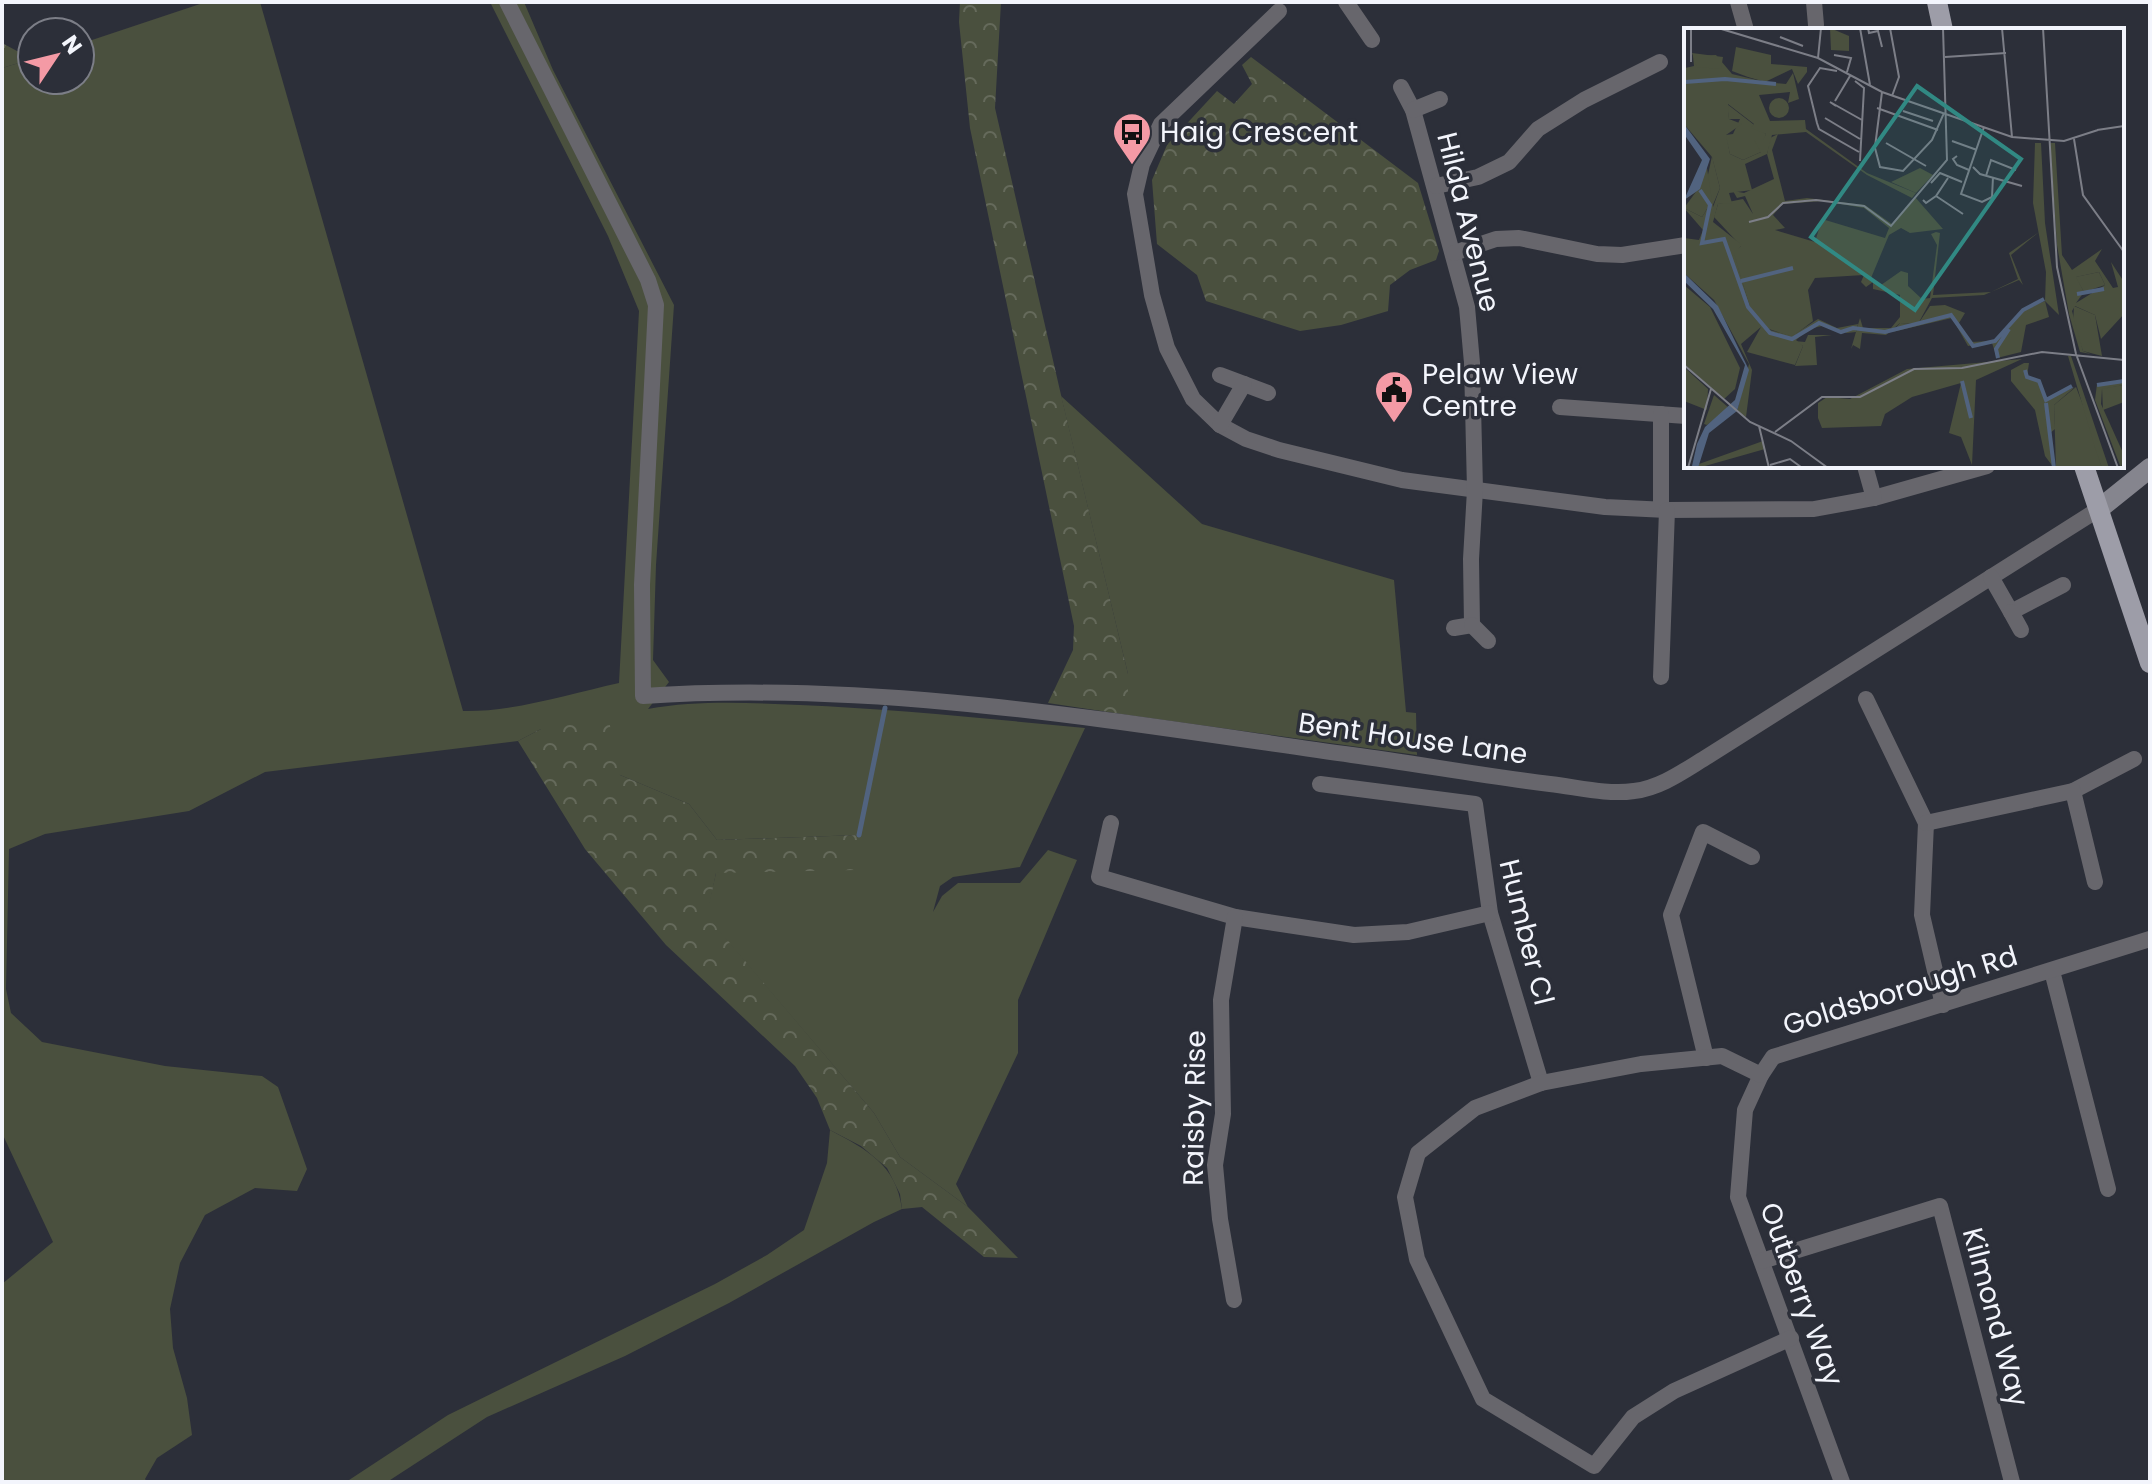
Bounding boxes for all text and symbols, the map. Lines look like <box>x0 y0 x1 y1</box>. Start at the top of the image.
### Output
north arrow <box>16 16 96 96</box>
inset map <box>1684 28 2124 468</box>
text: N <box>55 29 89 60</box>
bus stop icon: Haig Crescent <box>1111 111 1153 166</box>
place label: Haig Crescent <box>1160 113 1358 152</box>
street label: Hilda Avenue <box>1427 128 1510 316</box>
place label: Pelaw View Centre <box>1422 355 1578 426</box>
public building icon: Pelaw View Centre <box>1373 369 1415 424</box>
street label: Bent House Lane <box>1296 703 1530 774</box>
street label: Humber Cl <box>1490 855 1563 1009</box>
street label: Goldsborough Rd <box>1778 936 2022 1045</box>
street label: Raisby Rise <box>1174 1030 1215 1186</box>
street label: Outberry Way <box>1750 1197 1853 1392</box>
street label: Kilmond Way <box>1953 1223 2038 1411</box>

